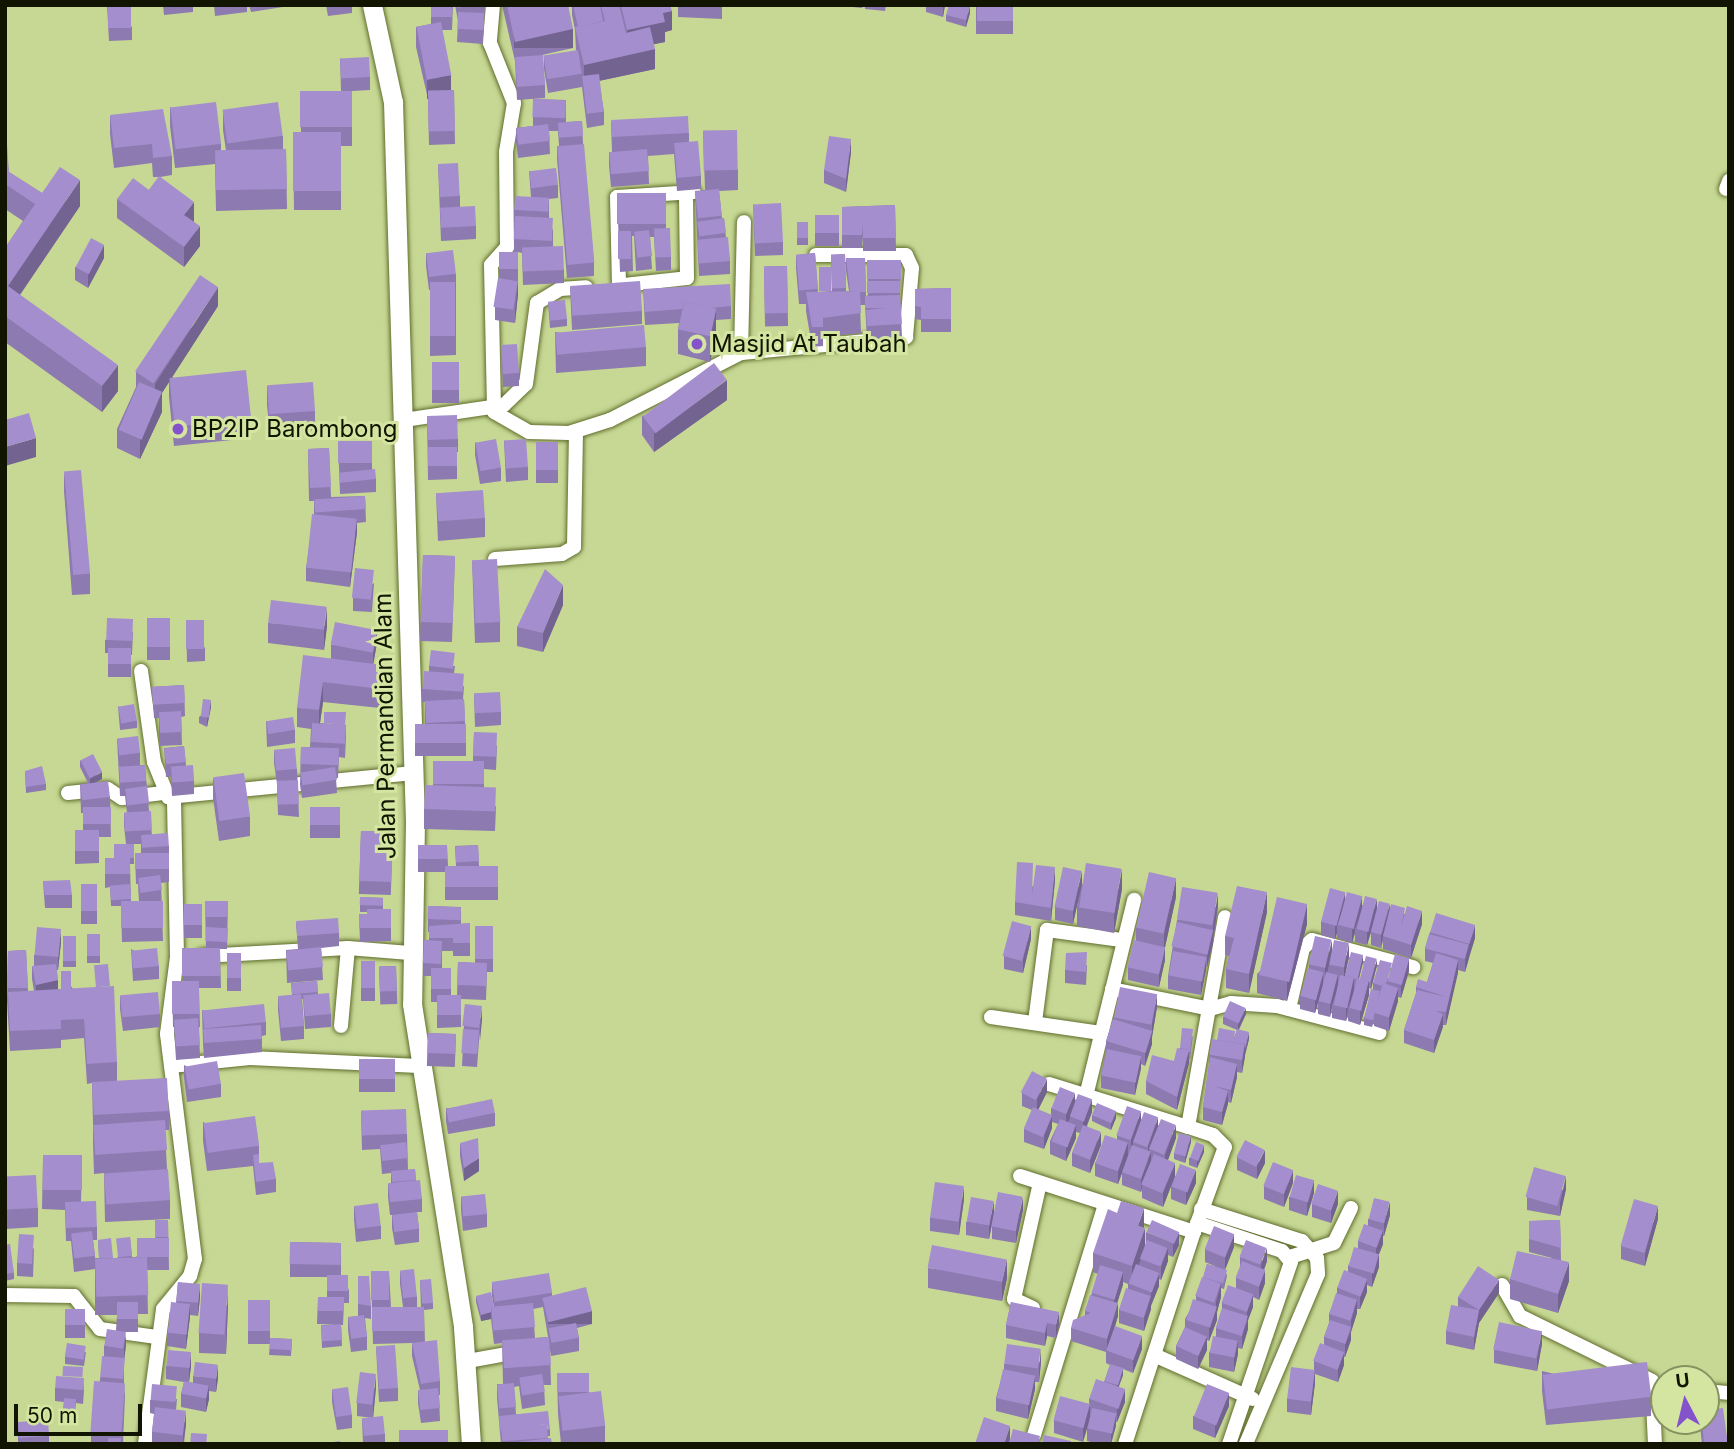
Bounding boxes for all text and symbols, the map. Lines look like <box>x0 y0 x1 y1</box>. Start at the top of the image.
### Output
place label: Masjid At Taubah <box>711 330 907 358</box>
marker: Masjid At Taubah <box>689 336 705 352</box>
place label: BP2IP Barombong <box>192 415 397 443</box>
marker: BP2IP Barombong <box>170 421 186 437</box>
street label: Jalan Permandian Alam <box>368 593 402 859</box>
north arrow <box>1650 1365 1720 1435</box>
text: U <box>1674 1368 1691 1393</box>
scale bar <box>18 1390 145 1434</box>
text: 50 m <box>27 1403 77 1428</box>

